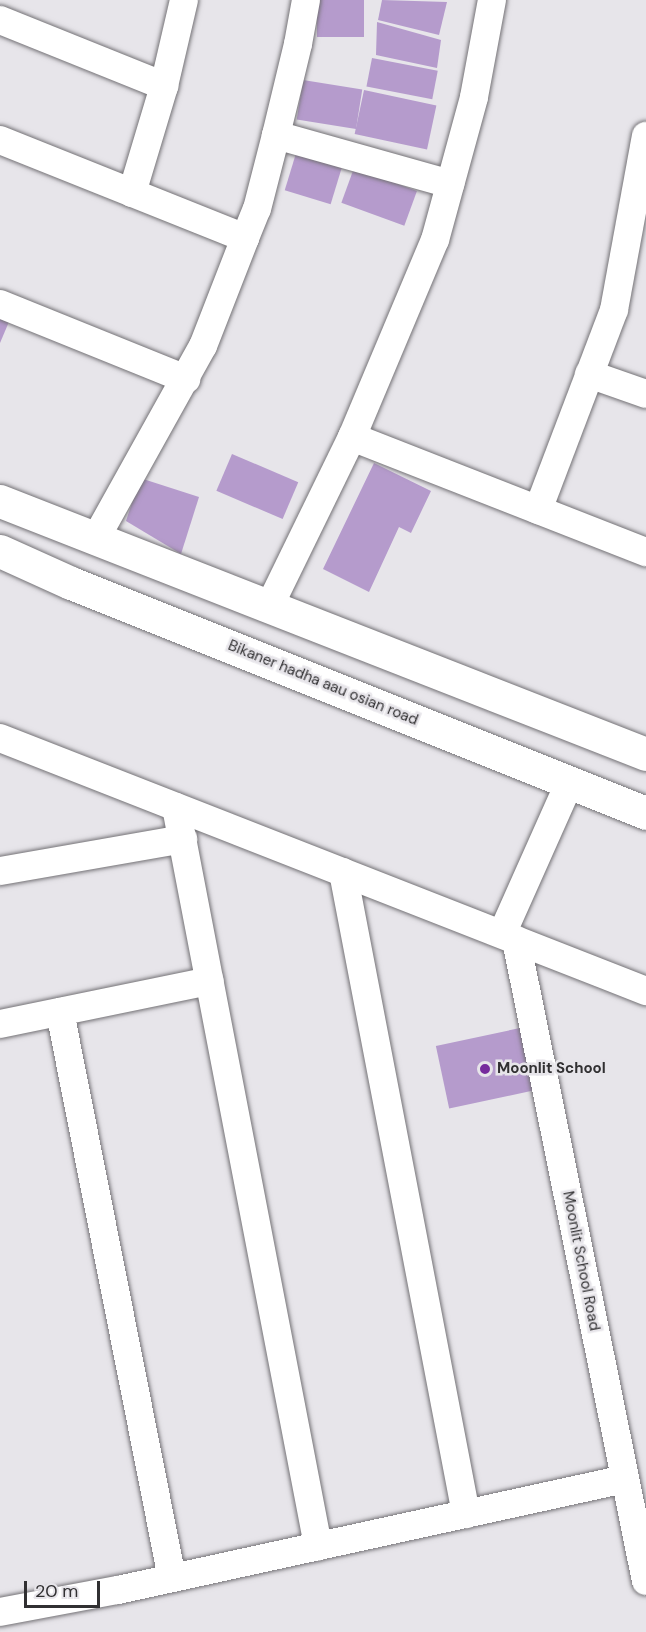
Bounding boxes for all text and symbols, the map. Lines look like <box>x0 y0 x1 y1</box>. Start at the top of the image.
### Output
street label: Bikaner hadha aau osian road <box>225 637 421 729</box>
place label: Moonlit School <box>497 1060 606 1078</box>
marker: Moonlit School <box>478 1062 492 1076</box>
street label: Moonlit School Road <box>559 1190 603 1332</box>
scale bar <box>27 1569 104 1607</box>
text: 20 m <box>35 1579 78 1603</box>

